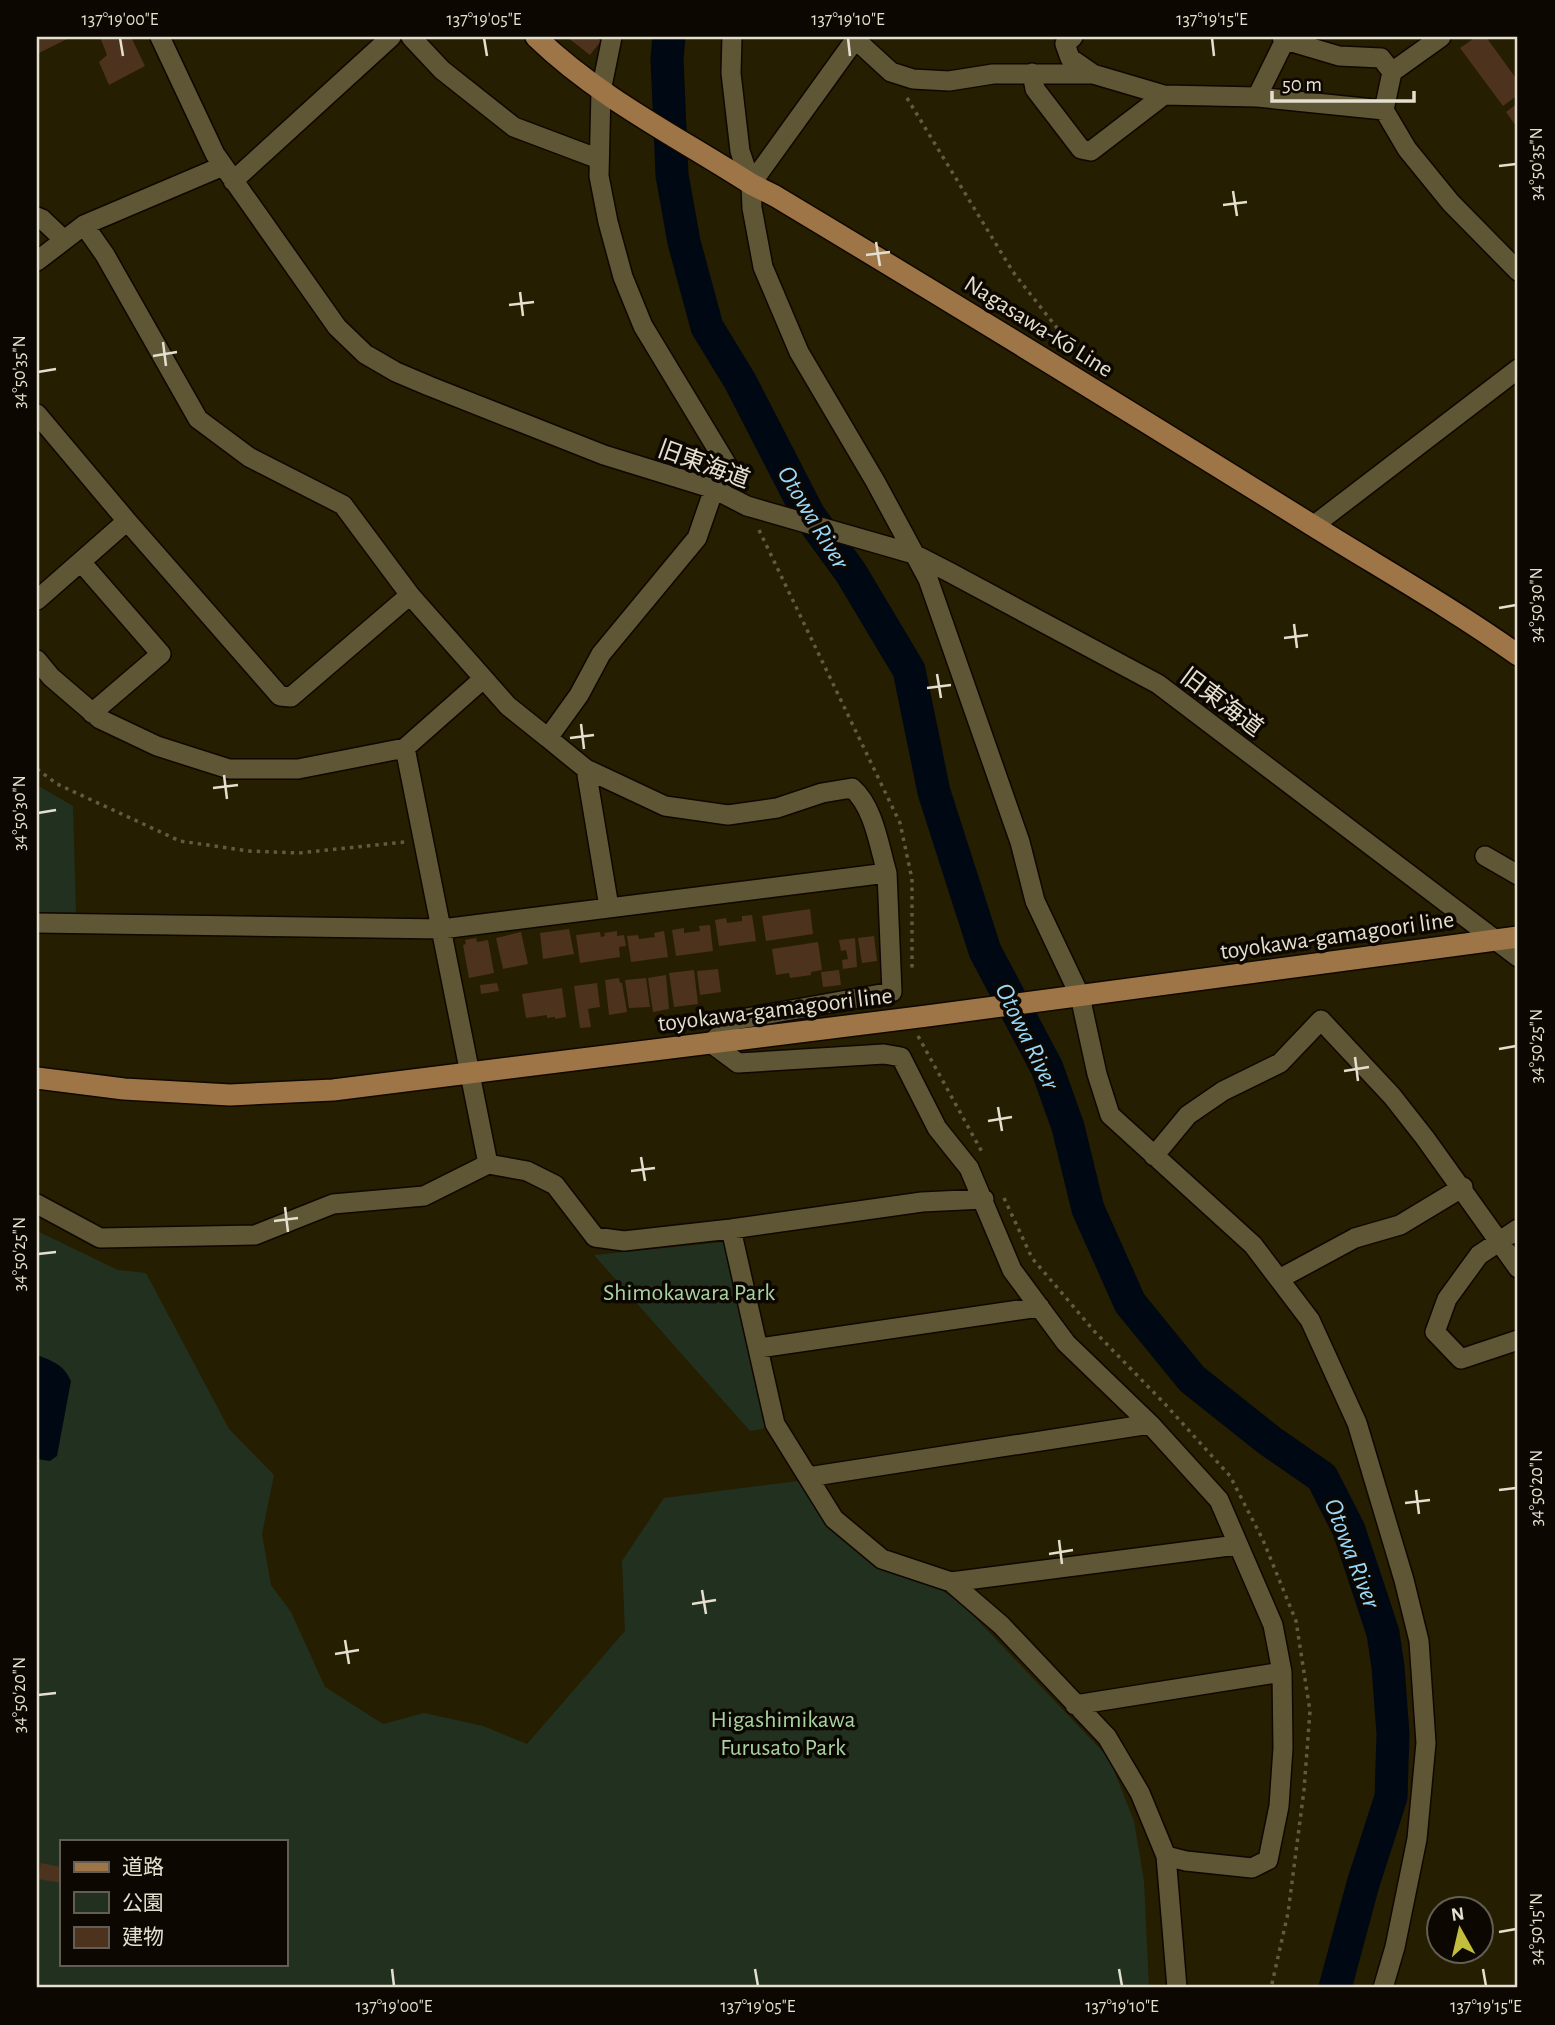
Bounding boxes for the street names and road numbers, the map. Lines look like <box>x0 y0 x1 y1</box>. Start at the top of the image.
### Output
street label: Nagasawa-Kō Line <box>960 272 1117 382</box>
street label: 旧東海道 <box>654 435 754 493</box>
street label: 旧東海道 <box>1176 663 1268 741</box>
street label: toyokawa-gamagoori line <box>1219 908 1456 964</box>
street label: toyokawa-gamagoori line <box>656 984 894 1036</box>

